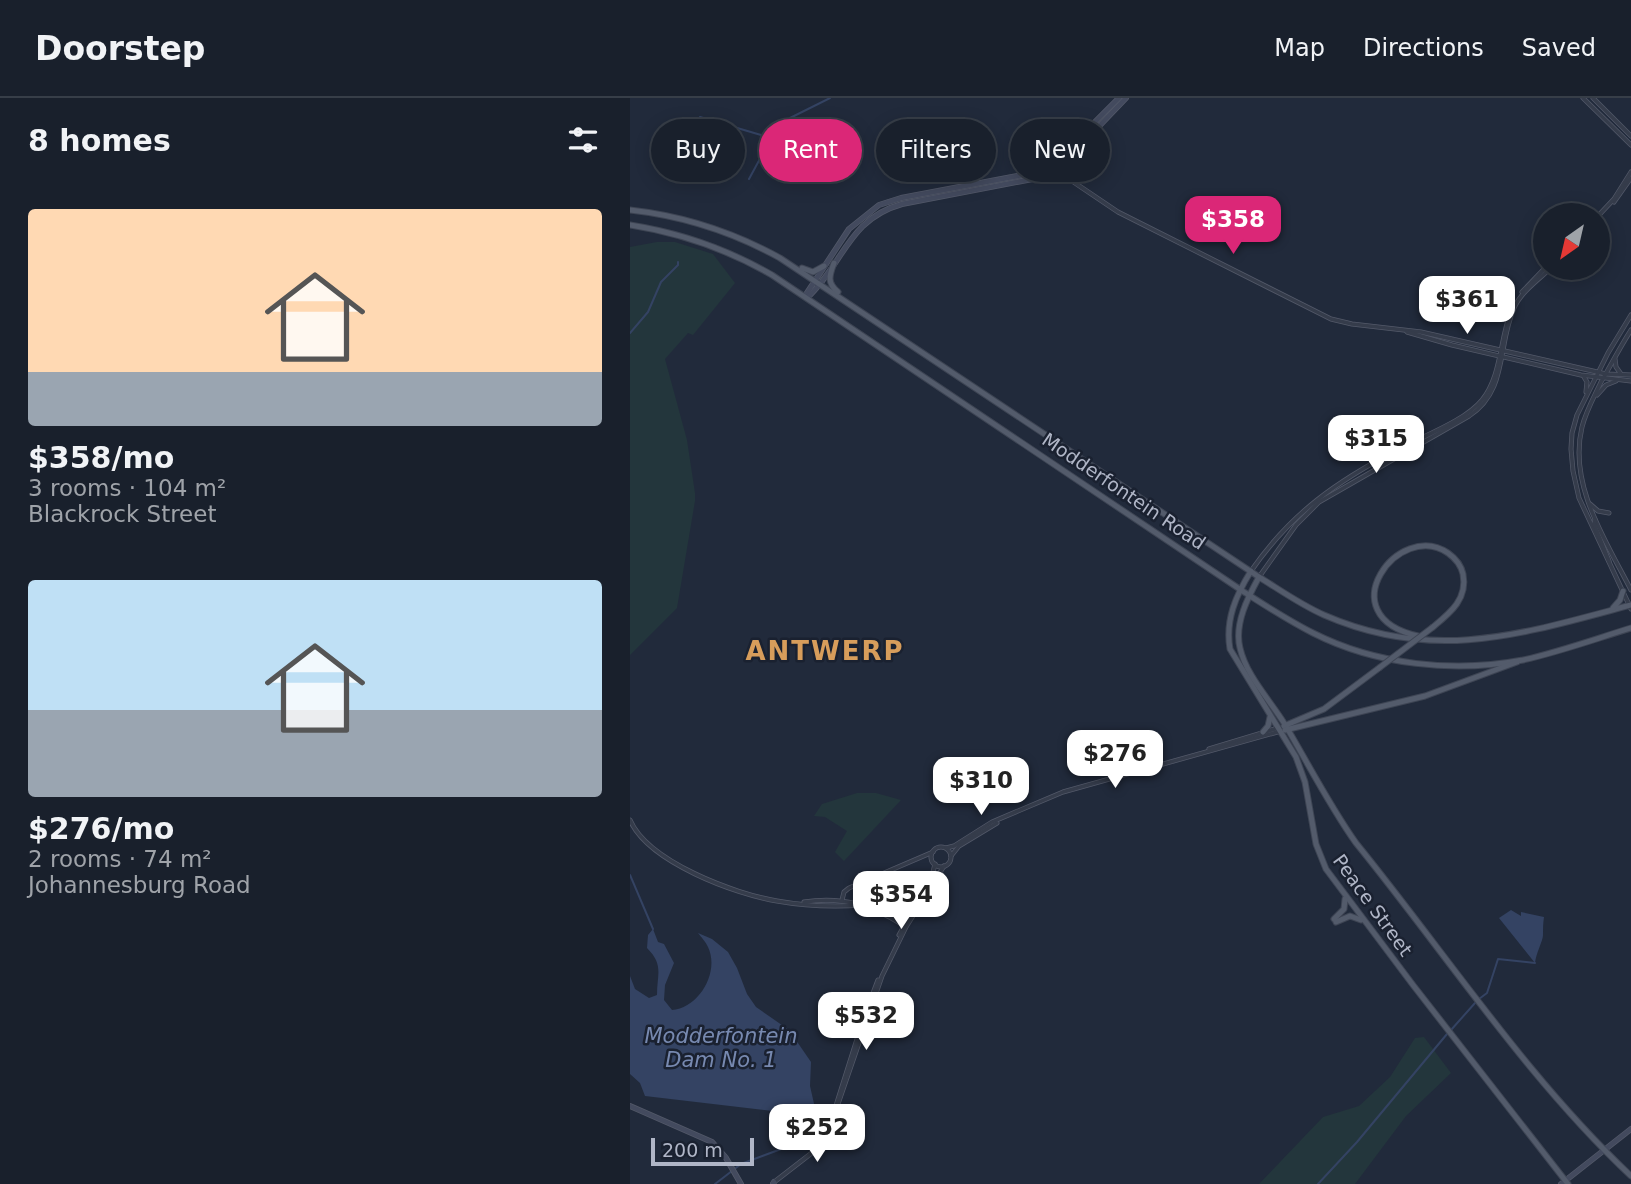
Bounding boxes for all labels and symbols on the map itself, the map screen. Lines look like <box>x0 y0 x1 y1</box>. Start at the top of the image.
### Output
pin: $358 <box>1192 197 1274 256</box>
north arrow <box>1533 203 1610 280</box>
pin: $361 <box>1426 276 1508 336</box>
pin: $315 <box>1335 416 1417 475</box>
street label: Modderfontein Road <box>1038 428 1210 554</box>
district label: ANTWERP <box>745 636 905 666</box>
pin: $276 <box>1074 730 1156 790</box>
pin: $310 <box>940 758 1022 817</box>
street label: Peace Street <box>1329 850 1417 960</box>
pin: $354 <box>860 872 942 931</box>
pin: $532 <box>825 992 907 1052</box>
water label: Modderfontein Dam No. 1 <box>644 1024 798 1072</box>
pin: $252 <box>776 1104 858 1164</box>
scale bar <box>651 1135 754 1167</box>

